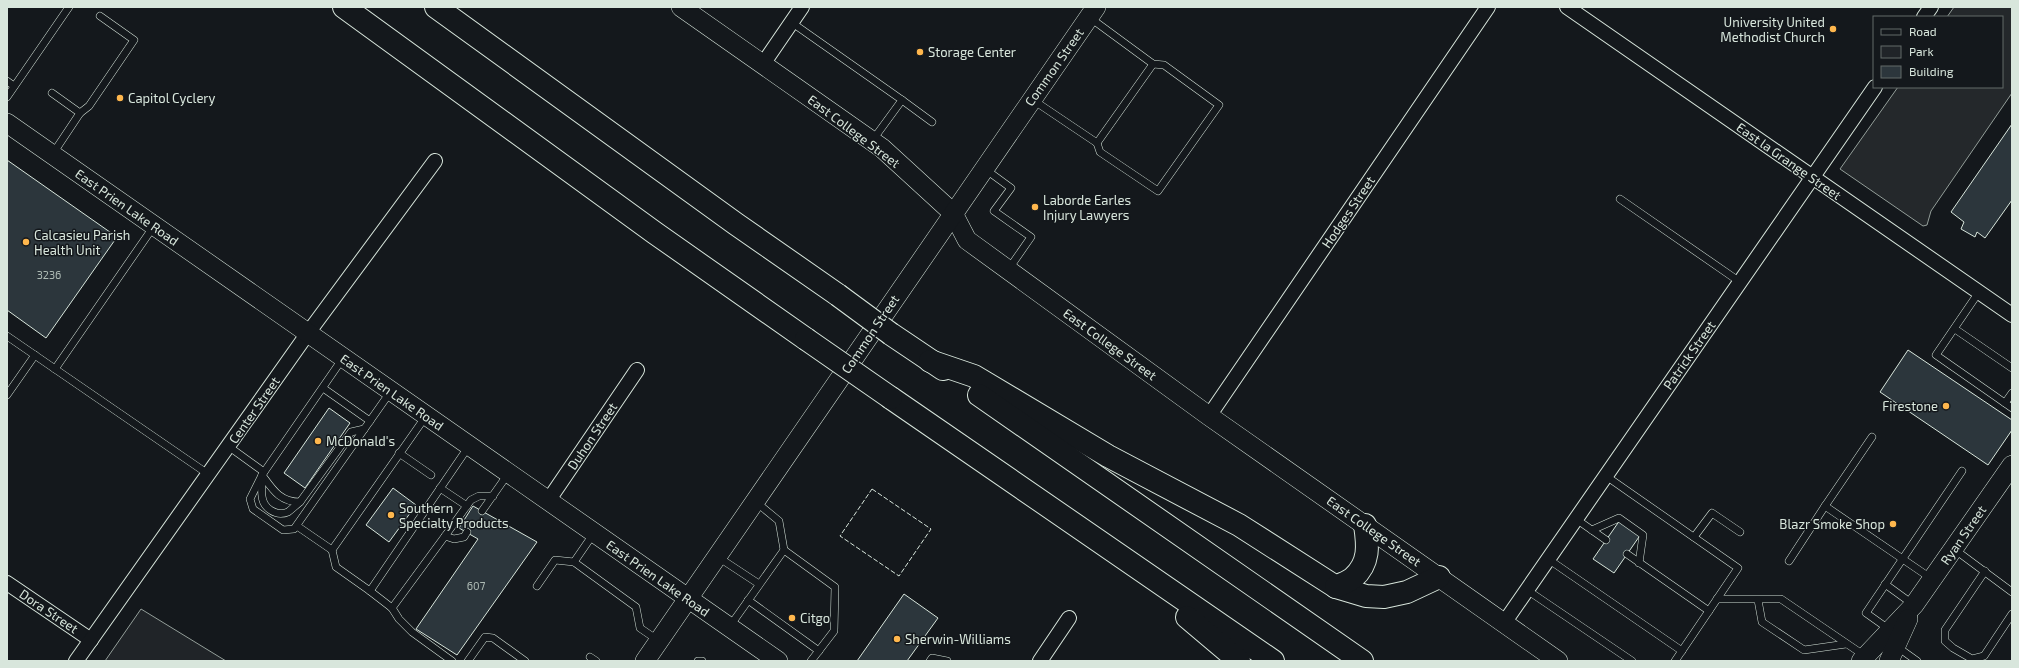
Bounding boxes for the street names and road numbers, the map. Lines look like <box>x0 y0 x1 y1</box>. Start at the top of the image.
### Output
street label: Common Street <box>1021 25 1087 109</box>
street label: East College Street <box>805 91 903 171</box>
street label: East la Grange Street <box>1734 119 1844 203</box>
street label: East Prien Lake Road <box>72 165 182 249</box>
street label: Hodges Street <box>1318 173 1378 251</box>
street label: Common Street <box>838 292 902 376</box>
street label: East College Street <box>1060 305 1160 383</box>
street label: Patrick Street <box>1659 318 1719 392</box>
street label: East Prien Lake Road <box>337 350 447 434</box>
street label: Center Street <box>225 373 283 446</box>
street label: Duhon Street <box>564 399 620 473</box>
street label: East College Street <box>1324 492 1424 570</box>
street label: Ryan Street <box>1937 502 1989 568</box>
street label: East Prien Lake Road <box>603 536 713 620</box>
street label: Dora Street <box>17 586 81 636</box>

